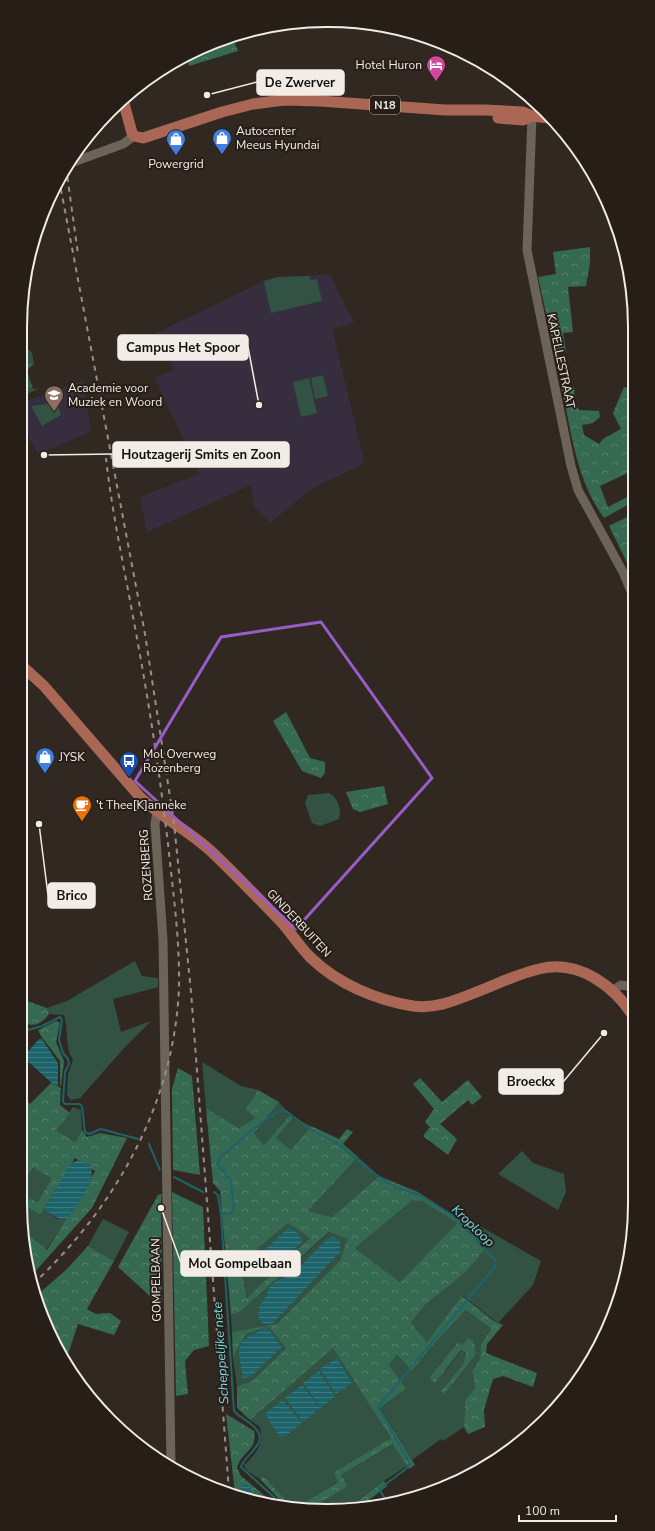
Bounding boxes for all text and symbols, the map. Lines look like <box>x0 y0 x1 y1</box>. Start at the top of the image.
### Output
hotel icon: Hotel Huron <box>425 54 447 82</box>
place label: Hotel Huron <box>356 57 422 73</box>
callout: De Zwerver <box>257 70 344 95</box>
text: De Zwerver <box>265 74 336 92</box>
road number: N18 <box>370 96 400 114</box>
place label: Autocenter Meeus Hyundai <box>236 123 320 153</box>
shop icon: Autocenter Meeus Hyundai <box>211 127 233 155</box>
shop icon: Powergrid <box>165 128 187 156</box>
place label: Powergrid <box>148 156 204 172</box>
street label: KAPELLESTRAAT <box>543 312 579 411</box>
callout: Campus Het Spoor <box>118 335 248 360</box>
text: Campus Het Spoor <box>126 339 241 357</box>
place label: Academie voor Muziek en Woord <box>68 380 162 410</box>
school or university icon: Academie voor Muziek en Woord <box>43 384 65 412</box>
callout: Houtzagerij Smits en Zoon <box>113 442 289 467</box>
text: Houtzagerij Smits en Zoon <box>121 446 281 464</box>
shop icon: JYSK <box>34 746 56 774</box>
place label: Mol Overweg Rozenberg <box>143 746 216 776</box>
place label: JYSK <box>58 749 85 765</box>
bus stop icon: Mol Overweg Rozenberg <box>118 750 140 778</box>
cafe icon: 't Thee[K]anneke <box>71 794 93 822</box>
place label: 't Thee[K]anneke <box>96 797 186 813</box>
street label: ROZENBERG <box>136 829 156 901</box>
callout: Brico <box>48 883 95 908</box>
street label: GINDERBUITEN <box>263 886 335 960</box>
text: Brico <box>57 887 87 905</box>
callout: Broeckx <box>499 1069 563 1094</box>
text: Broeckx <box>507 1073 556 1091</box>
water label: Kroploop <box>448 1201 498 1251</box>
street label: GOMPELBAAN <box>147 1238 165 1322</box>
callout: Mol Gompelbaan <box>181 1251 300 1276</box>
text: Mol Gompelbaan <box>188 1255 292 1273</box>
water label: Scheppelijke nete <box>208 1301 234 1405</box>
scale bar <box>519 1497 616 1523</box>
text: 100 m <box>525 1503 560 1519</box>

